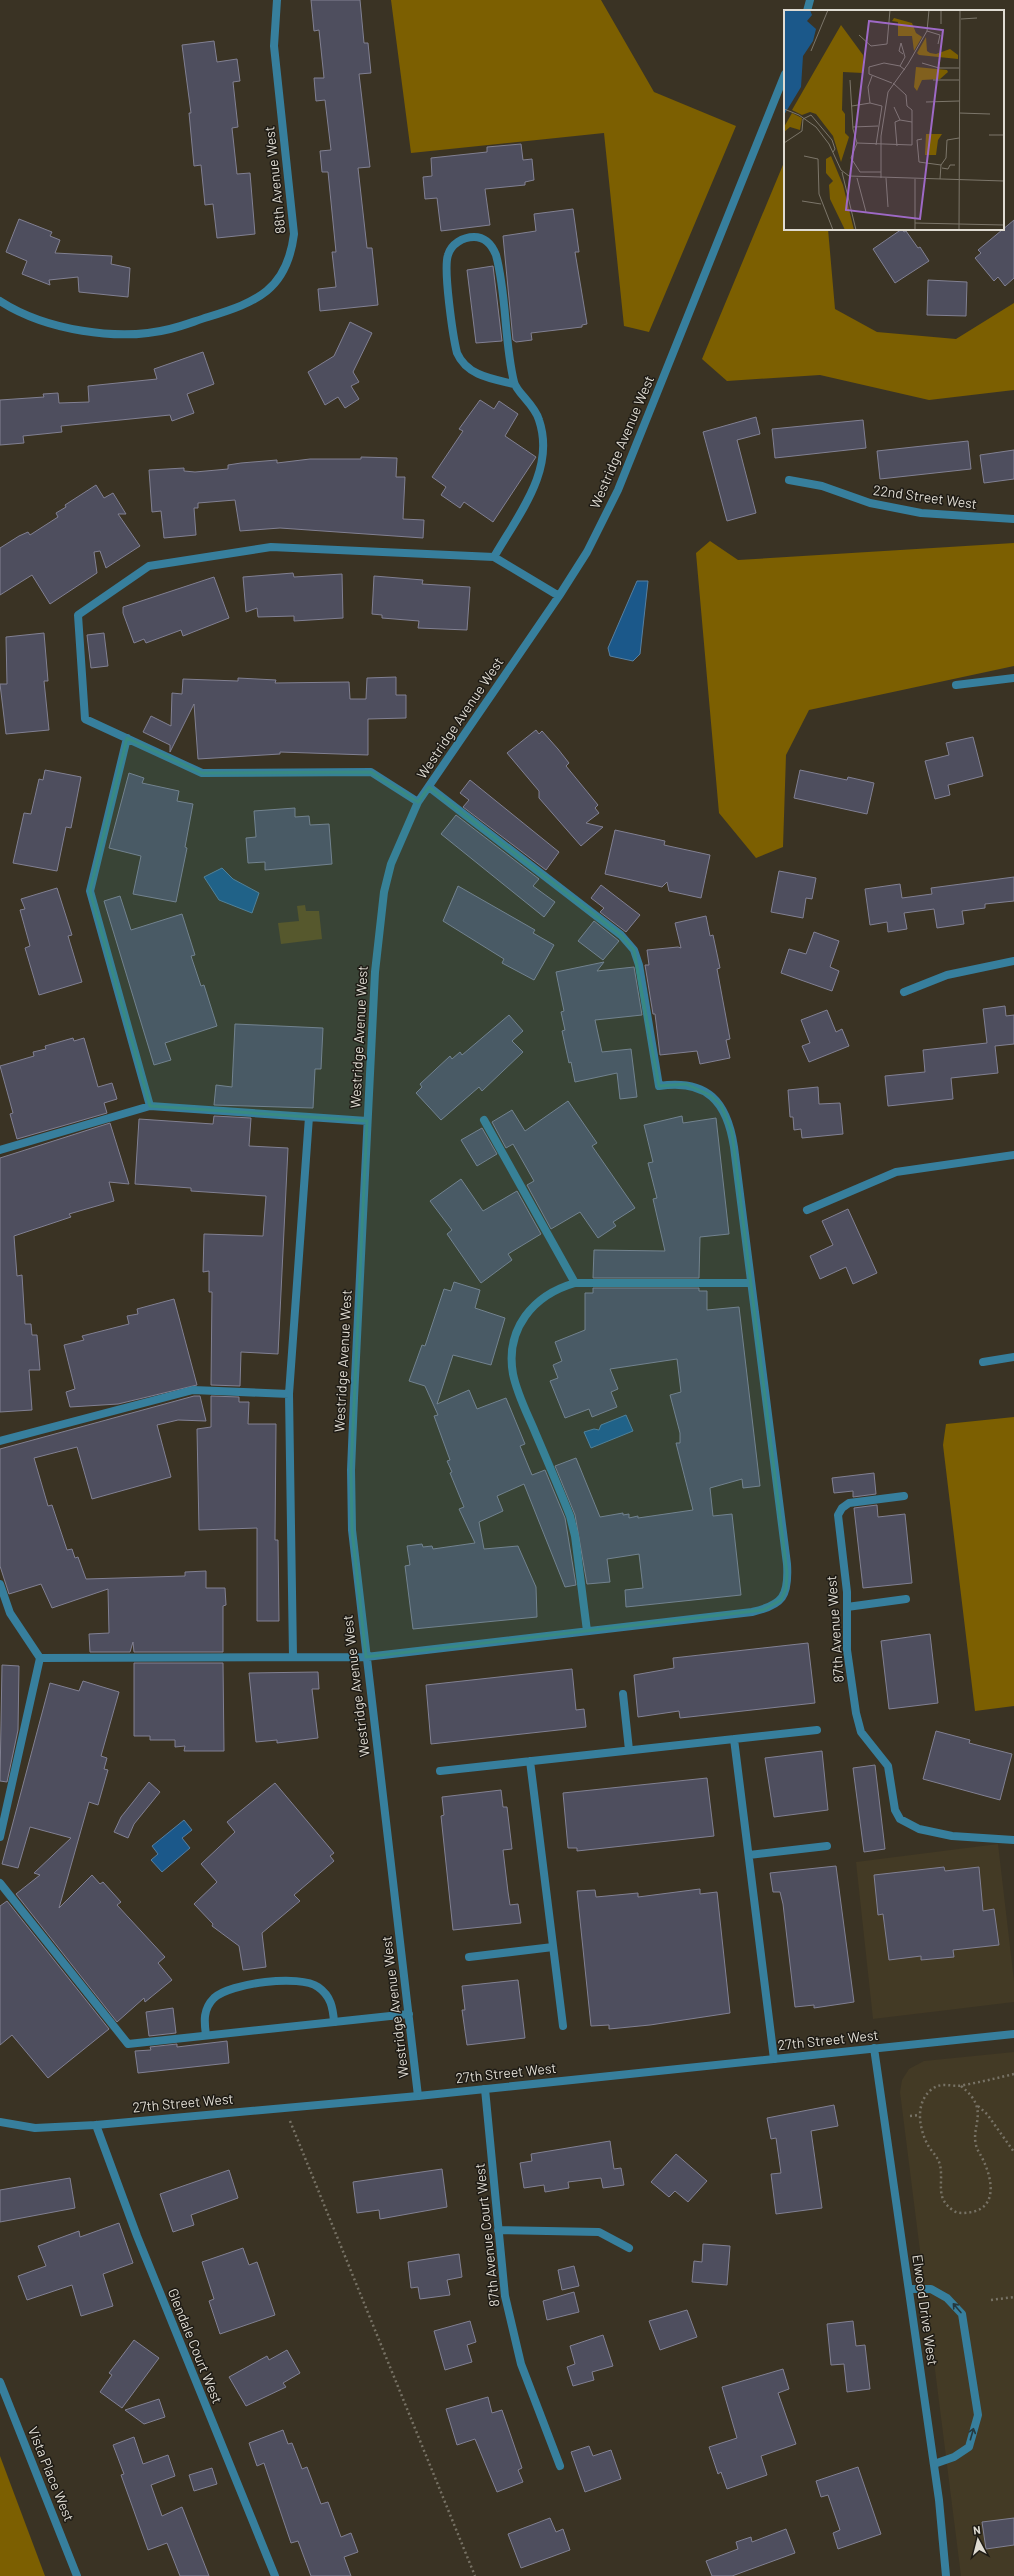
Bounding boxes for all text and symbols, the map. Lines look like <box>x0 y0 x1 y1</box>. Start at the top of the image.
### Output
inset map <box>784 10 1004 230</box>
street label: 88th Avenue West <box>260 125 289 235</box>
street label: Westridge Avenue West <box>586 373 657 511</box>
street label: 22nd Street West <box>872 481 978 512</box>
street label: Westridge Avenue West <box>413 654 507 782</box>
street label: Westridge Avenue West <box>346 965 371 1109</box>
street label: Westridge Avenue West <box>330 1289 355 1433</box>
street label: 87th Avenue West <box>822 1575 847 1683</box>
street label: Westridge Avenue West <box>338 1614 373 1758</box>
street label: Westridge Avenue West <box>377 1935 412 2079</box>
street label: 27th Street West <box>777 2026 879 2053</box>
street label: 27th Street West <box>455 2059 557 2086</box>
street label: 27th Street West <box>132 2090 234 2115</box>
street label: 87th Avenue Court West <box>471 2162 502 2308</box>
street label: Elwood Drive West <box>909 2253 942 2367</box>
street label: Glendale Court West <box>165 2286 226 2406</box>
one-way arrow <box>952 2303 961 2313</box>
street label: Vista Place West <box>25 2424 78 2524</box>
one-way arrow <box>969 2428 976 2441</box>
north arrow <box>958 2520 998 2560</box>
text: N <box>972 2523 981 2536</box>

